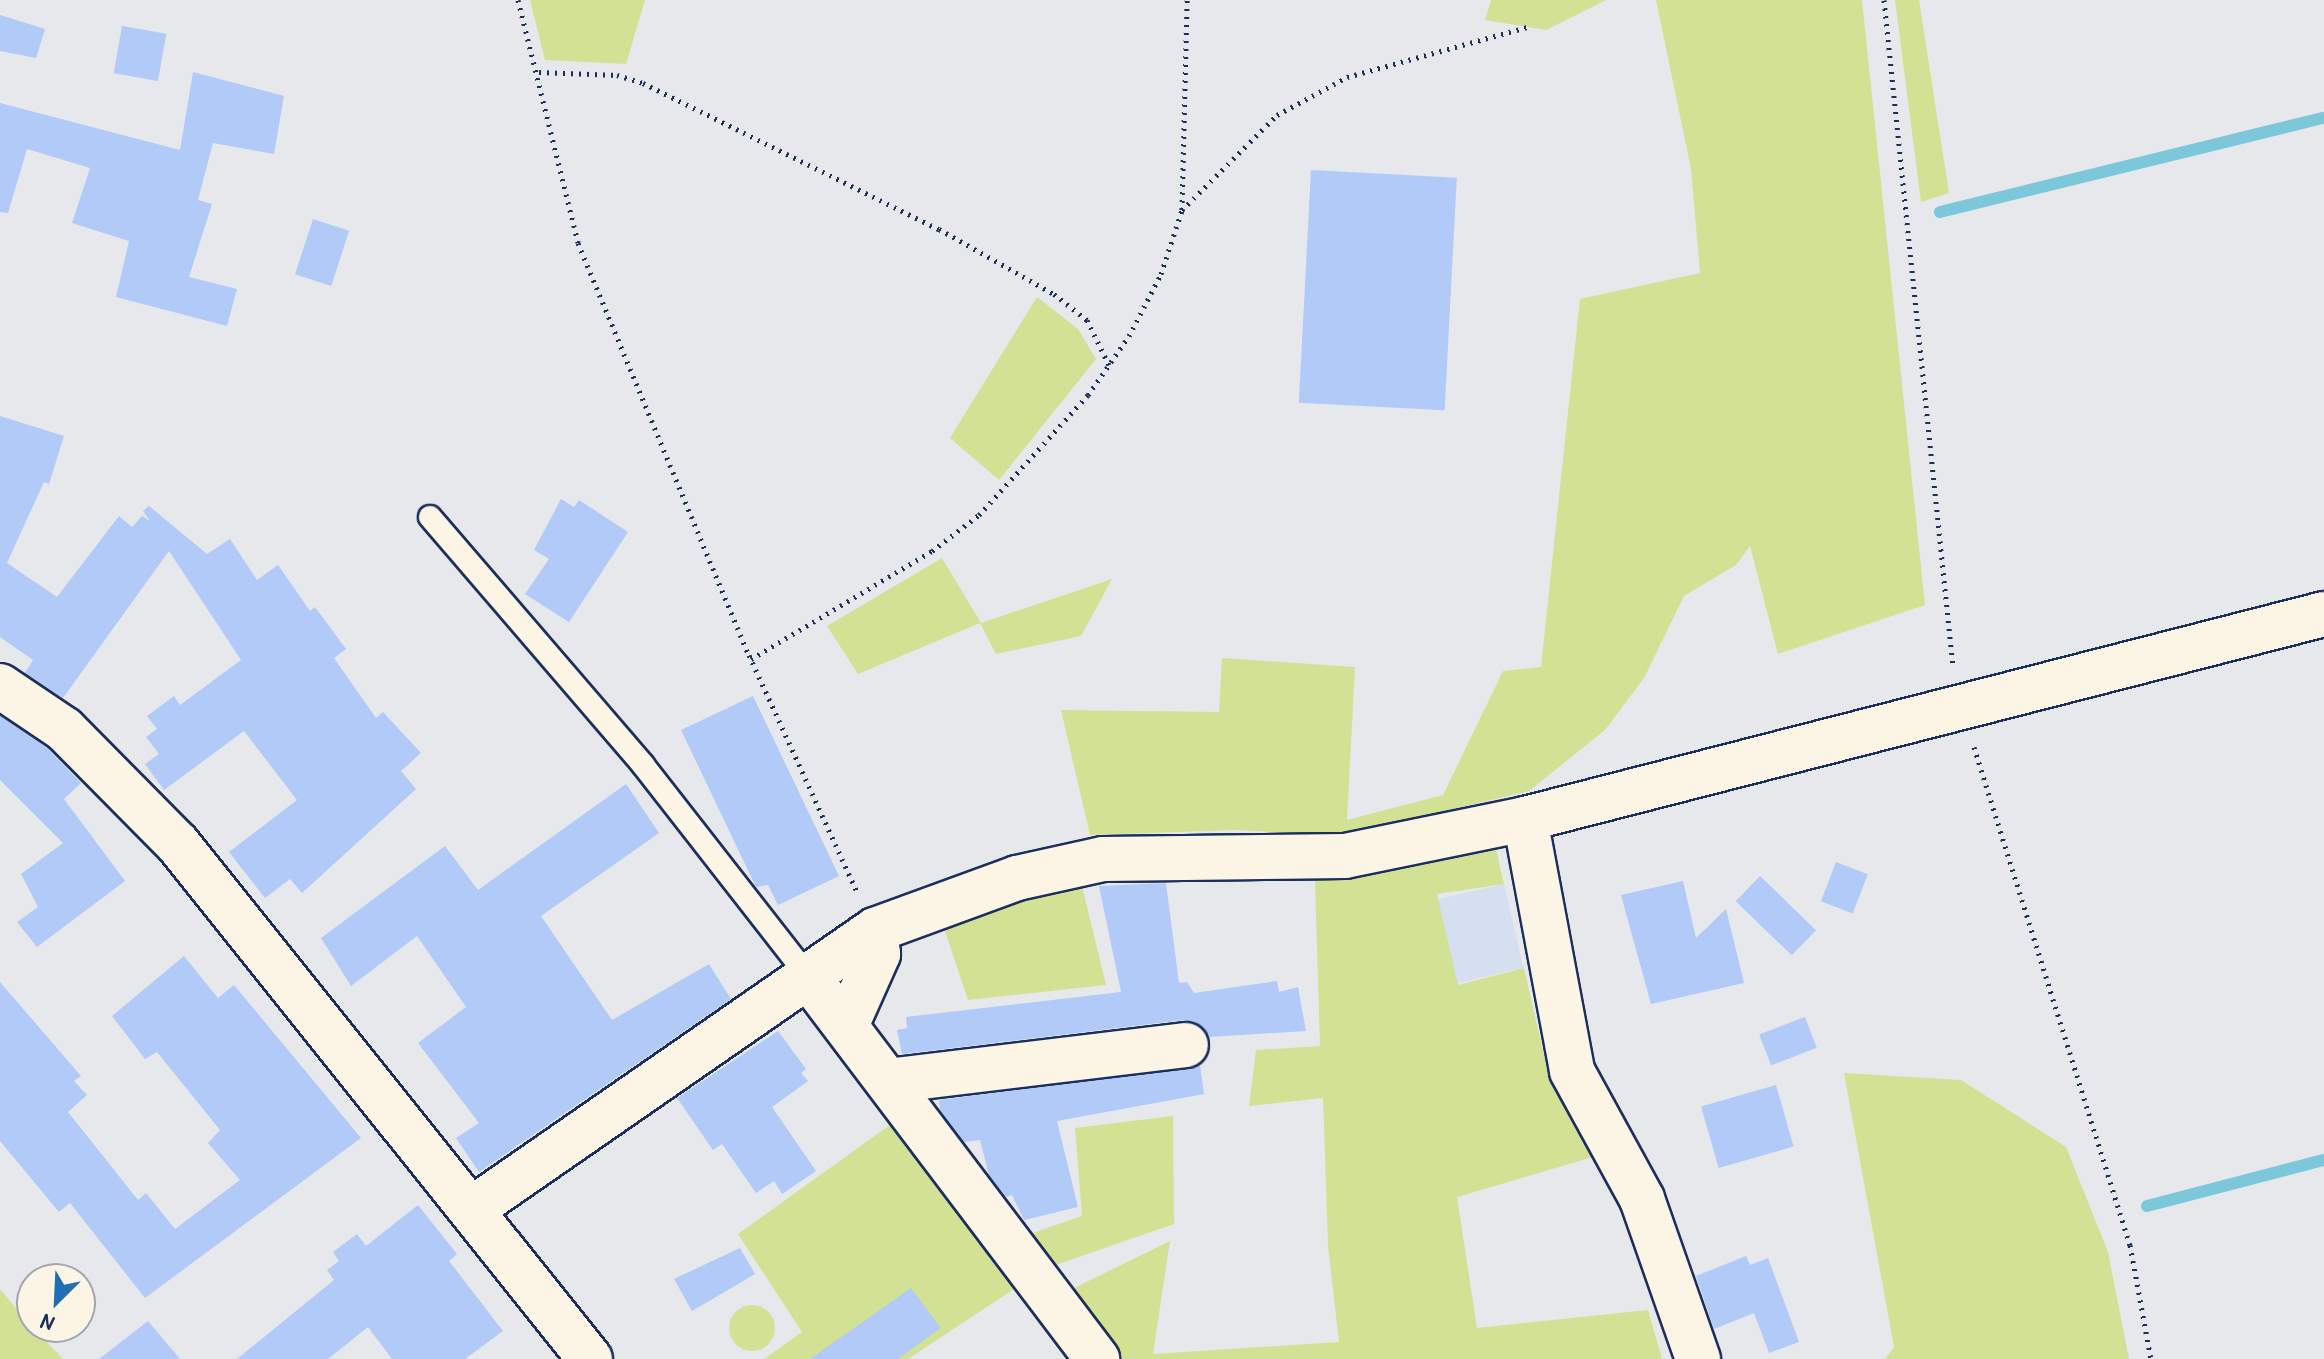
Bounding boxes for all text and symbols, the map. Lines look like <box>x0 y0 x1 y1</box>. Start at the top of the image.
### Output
north arrow <box>16 1263 96 1343</box>
text: N <box>36 1307 59 1339</box>

